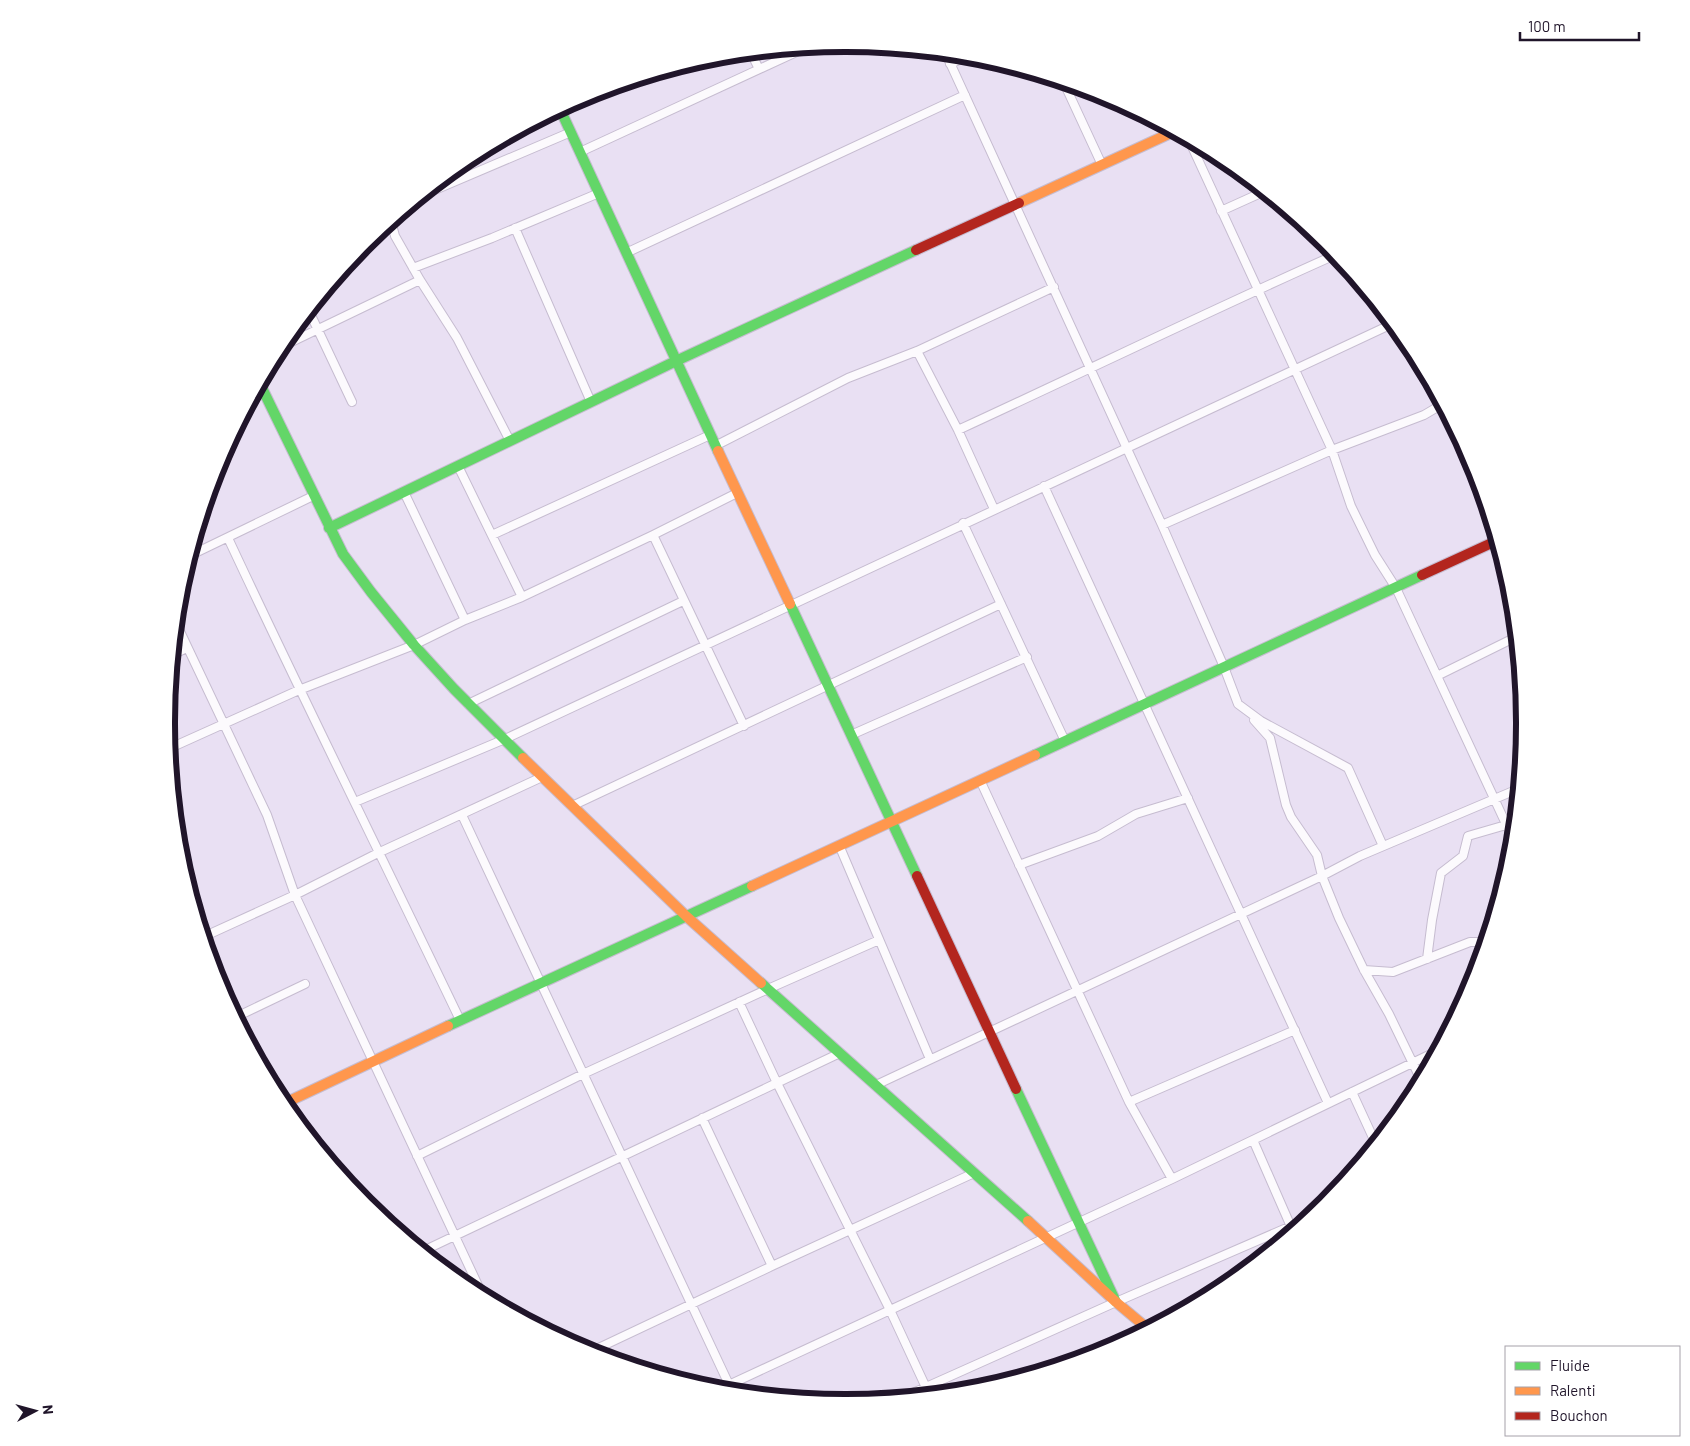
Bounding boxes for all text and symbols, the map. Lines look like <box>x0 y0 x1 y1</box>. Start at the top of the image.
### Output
scale bar <box>1520 10 1639 42</box>
text: 100 m <box>1528 17 1566 35</box>
legend <box>1505 1346 1680 1436</box>
text: Fluide <box>1550 1356 1590 1374</box>
text: Ralenti <box>1550 1381 1596 1399</box>
north arrow <box>10 1386 60 1436</box>
text: N <box>39 1404 57 1415</box>
text: Bouchon <box>1550 1406 1608 1424</box>

